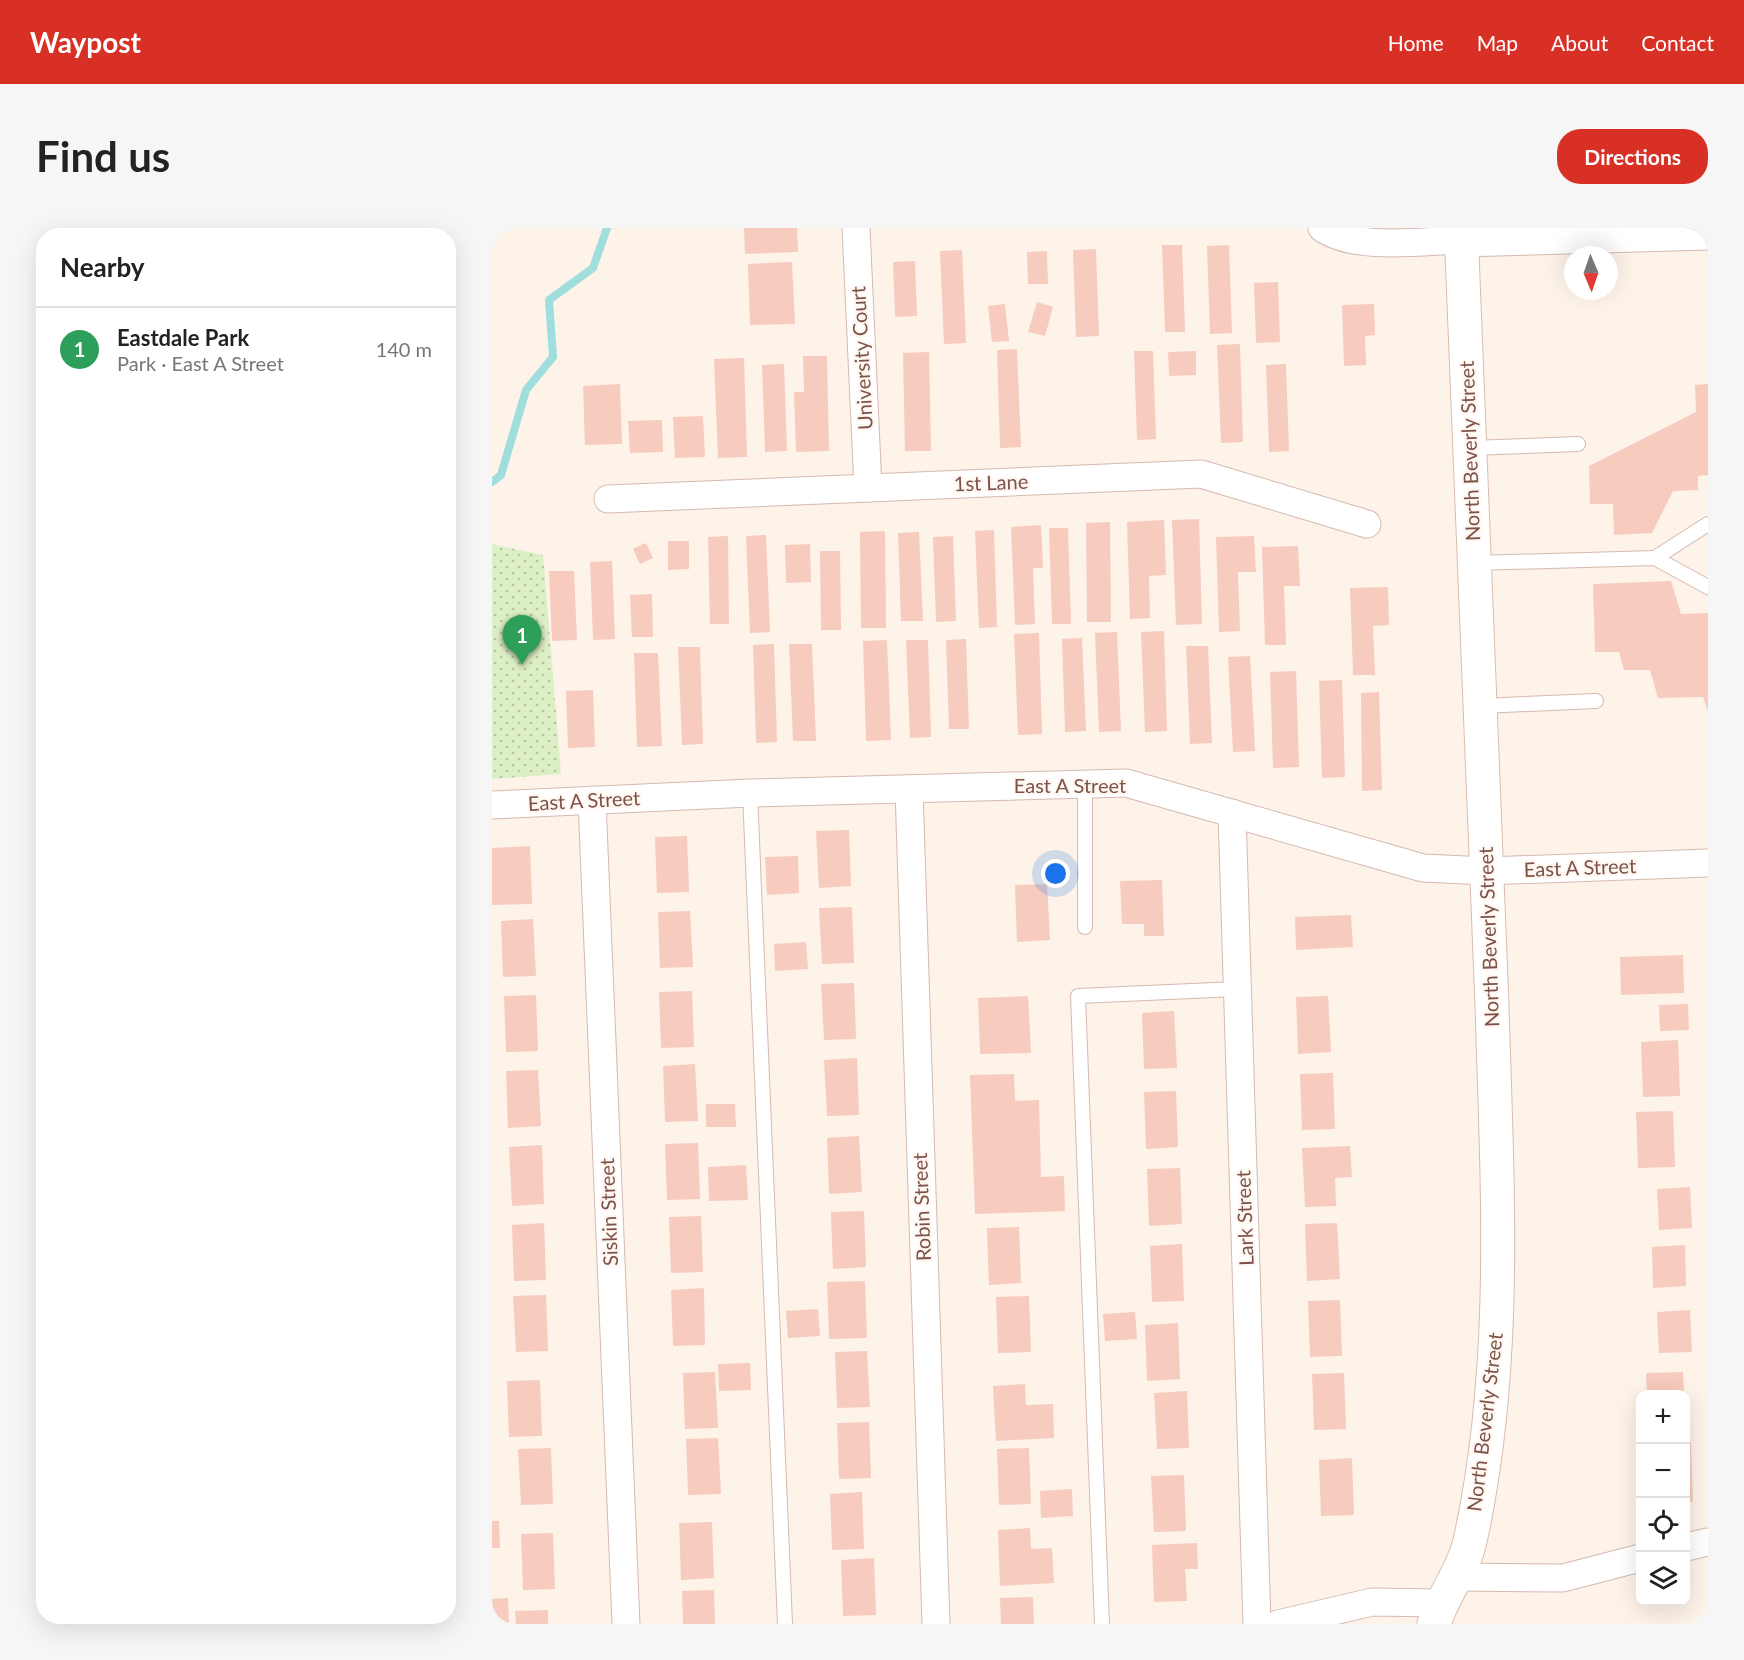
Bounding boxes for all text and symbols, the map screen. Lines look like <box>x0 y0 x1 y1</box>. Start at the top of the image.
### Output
text: Waypost <box>30 25 141 59</box>
text: Home <box>1388 30 1444 55</box>
text: Map <box>1477 30 1518 55</box>
text: About <box>1551 30 1608 55</box>
text: Contact <box>1641 30 1714 55</box>
button: Directions <box>1557 129 1708 184</box>
text: Find us <box>36 131 170 181</box>
north arrow <box>1564 246 1618 300</box>
text: Nearby <box>60 251 145 283</box>
street label: University Court <box>845 286 877 431</box>
text: Eastdale Park <box>117 324 249 351</box>
text: 1 <box>74 337 85 361</box>
text: 140 m <box>376 337 432 361</box>
text: Park · East A Street <box>117 351 284 375</box>
street label: North Beverly Street <box>1454 360 1484 542</box>
street label: 1st Lane <box>953 469 1029 495</box>
pin: 1 <box>502 616 542 665</box>
street label: East A Street <box>1014 773 1126 797</box>
street label: East A Street <box>527 785 641 815</box>
street label: North Beverly Street <box>1473 846 1503 1028</box>
street label: East A Street <box>1523 853 1637 881</box>
your location <box>1041 859 1070 888</box>
street label: Robin Street <box>907 1153 935 1262</box>
street label: Siskin Street <box>594 1158 622 1266</box>
street label: Lark Street <box>1230 1170 1258 1266</box>
street label: North Beverly Street <box>1461 1331 1507 1513</box>
map controls <box>1636 1390 1690 1606</box>
button: + <box>1636 1390 1690 1444</box>
button: − <box>1636 1444 1690 1498</box>
button: locate <box>1636 1498 1690 1552</box>
button: layers <box>1636 1552 1690 1606</box>

